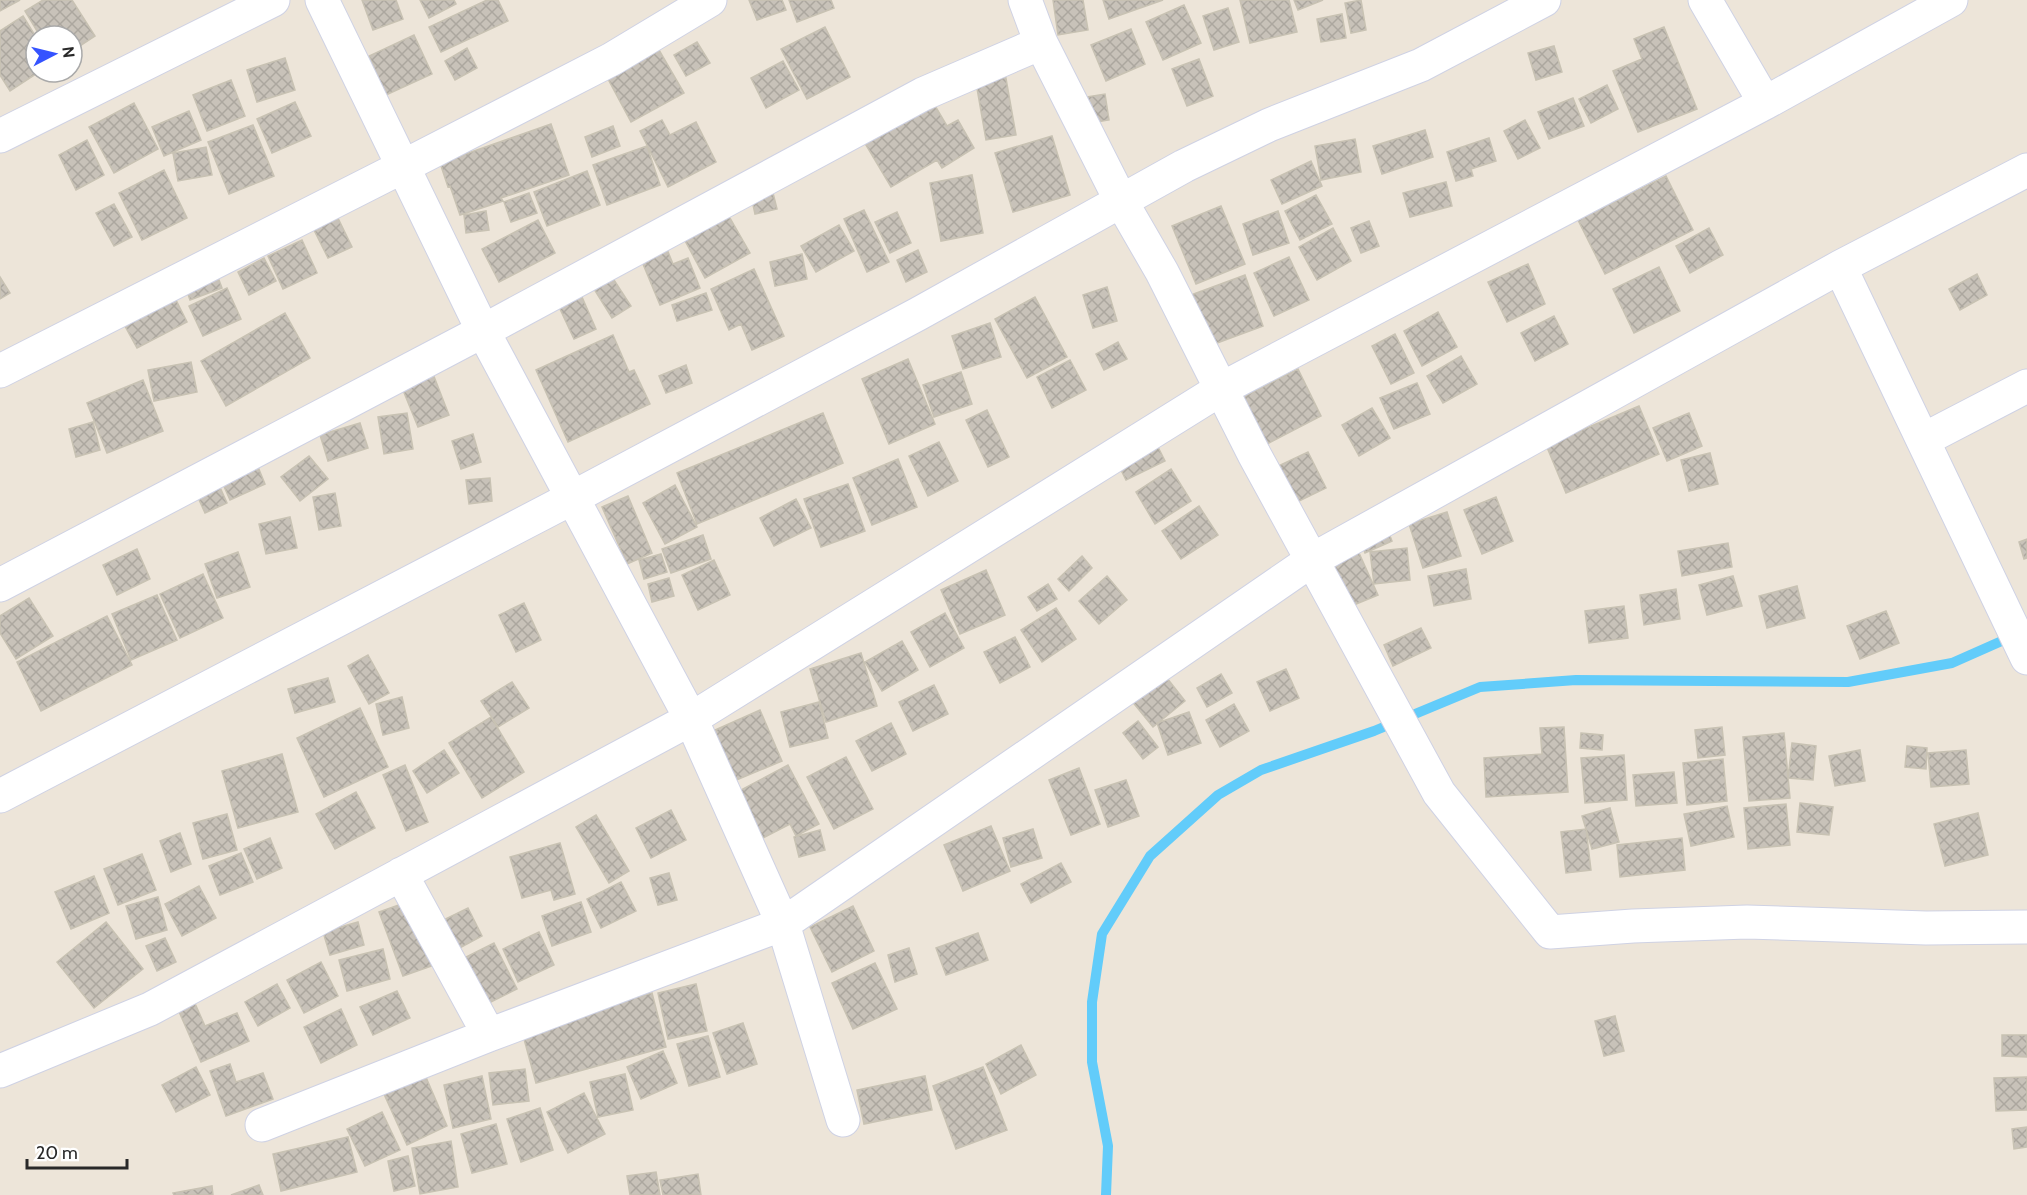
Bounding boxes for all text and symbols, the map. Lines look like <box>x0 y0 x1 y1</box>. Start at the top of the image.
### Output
north arrow <box>24 24 84 84</box>
text: N <box>58 45 79 59</box>
scale bar <box>27 1132 128 1170</box>
text: 20 m <box>36 1142 78 1164</box>

